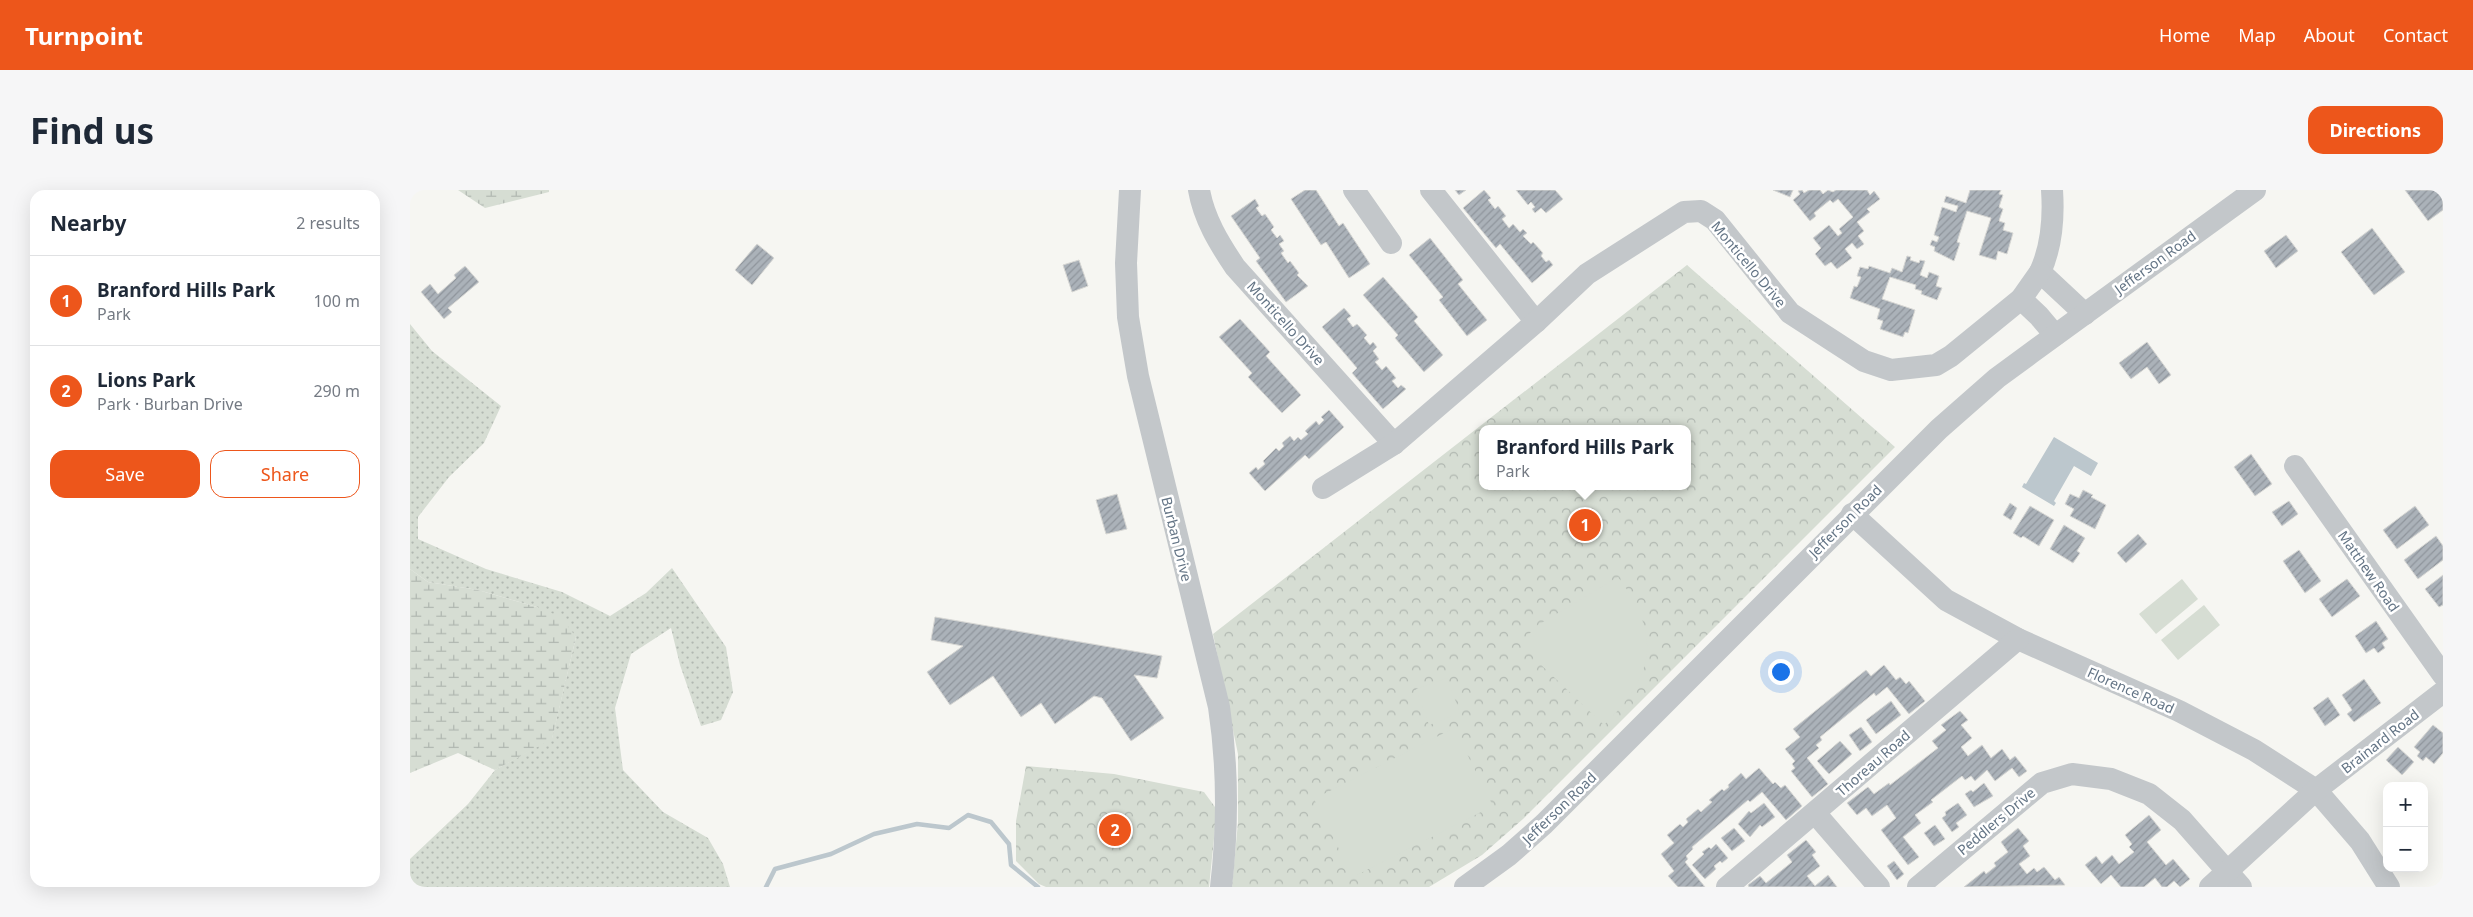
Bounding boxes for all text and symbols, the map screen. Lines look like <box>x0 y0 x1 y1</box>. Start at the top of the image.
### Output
text: Turnpoint <box>25 19 143 52</box>
text: Home <box>2159 23 2210 47</box>
text: Map <box>2238 23 2276 47</box>
text: About <box>2304 23 2355 47</box>
text: Contact <box>2383 23 2448 47</box>
button: Directions <box>2308 106 2443 154</box>
text: Find us <box>30 107 154 154</box>
text: Nearby <box>50 209 126 237</box>
text: 2 results <box>296 212 360 234</box>
street label: Monticello Drive <box>1707 217 1791 311</box>
street label: Jefferson Road <box>2109 226 2199 299</box>
text: Branford Hills Park <box>97 277 275 303</box>
street label: Monticello Drive <box>1243 277 1329 369</box>
text: 1 <box>61 290 71 312</box>
text: 100 m <box>313 290 360 312</box>
text: Park <box>97 303 131 325</box>
text: Lions Park <box>97 367 195 393</box>
text: 2 <box>61 380 71 402</box>
text: 290 m <box>313 380 360 402</box>
text: Park · Burban Drive <box>97 393 243 415</box>
popup <box>1479 425 1691 490</box>
text: Branford Hills Park <box>1496 434 1674 460</box>
button: Save <box>50 450 200 498</box>
button: Share <box>210 450 360 498</box>
text: Park <box>1496 460 1530 482</box>
street label: Jefferson Road <box>1803 480 1886 563</box>
street label: Burban Drive <box>1157 495 1197 584</box>
pin: 1 <box>1569 506 1601 544</box>
street label: Matthew Road <box>2334 527 2404 615</box>
your location <box>1768 659 1794 685</box>
street label: Florence Road <box>2085 662 2177 718</box>
street label: Brainard Road <box>2337 705 2423 777</box>
street label: Thoreau Road <box>1832 726 1914 800</box>
street label: Jefferson Road <box>1516 768 1600 850</box>
map controls <box>2383 782 2428 872</box>
button: + <box>2383 782 2428 827</box>
street label: Peddlers Drive <box>1953 783 2039 859</box>
pin: 2 <box>1099 811 1131 849</box>
button: − <box>2383 827 2428 872</box>

